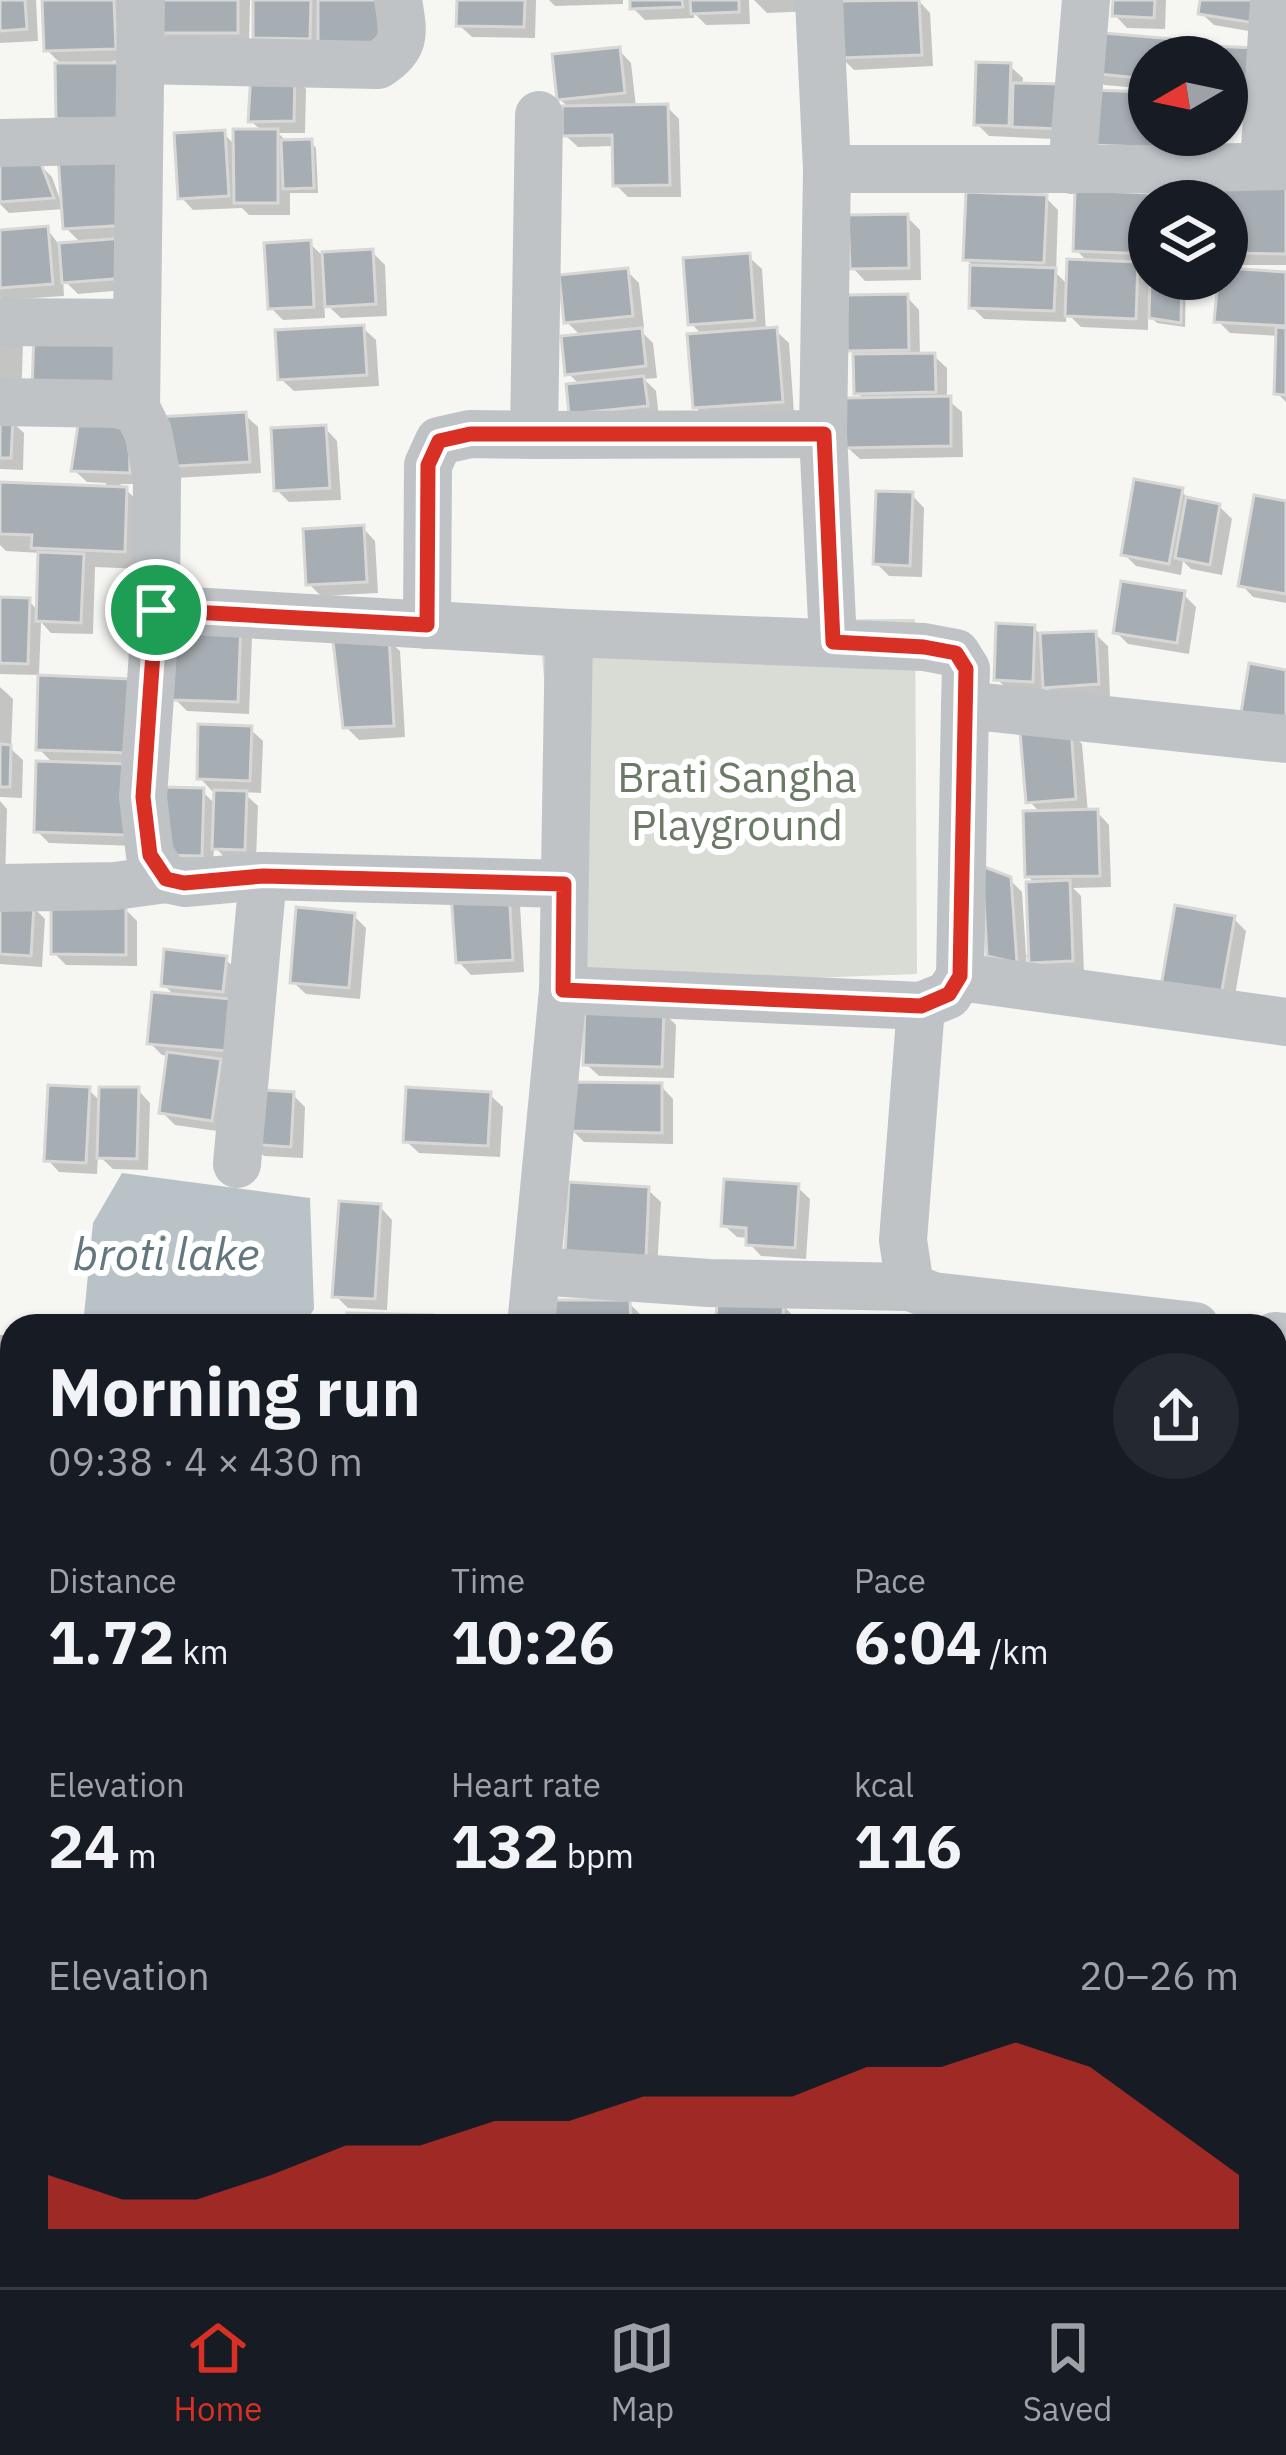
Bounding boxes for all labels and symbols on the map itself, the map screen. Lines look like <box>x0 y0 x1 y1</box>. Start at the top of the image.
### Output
north arrow <box>1128 36 1248 156</box>
pin <box>105 559 207 661</box>
park label: Brati Sangha Playground <box>617 749 857 852</box>
water label: broti lake <box>73 1224 259 1282</box>

